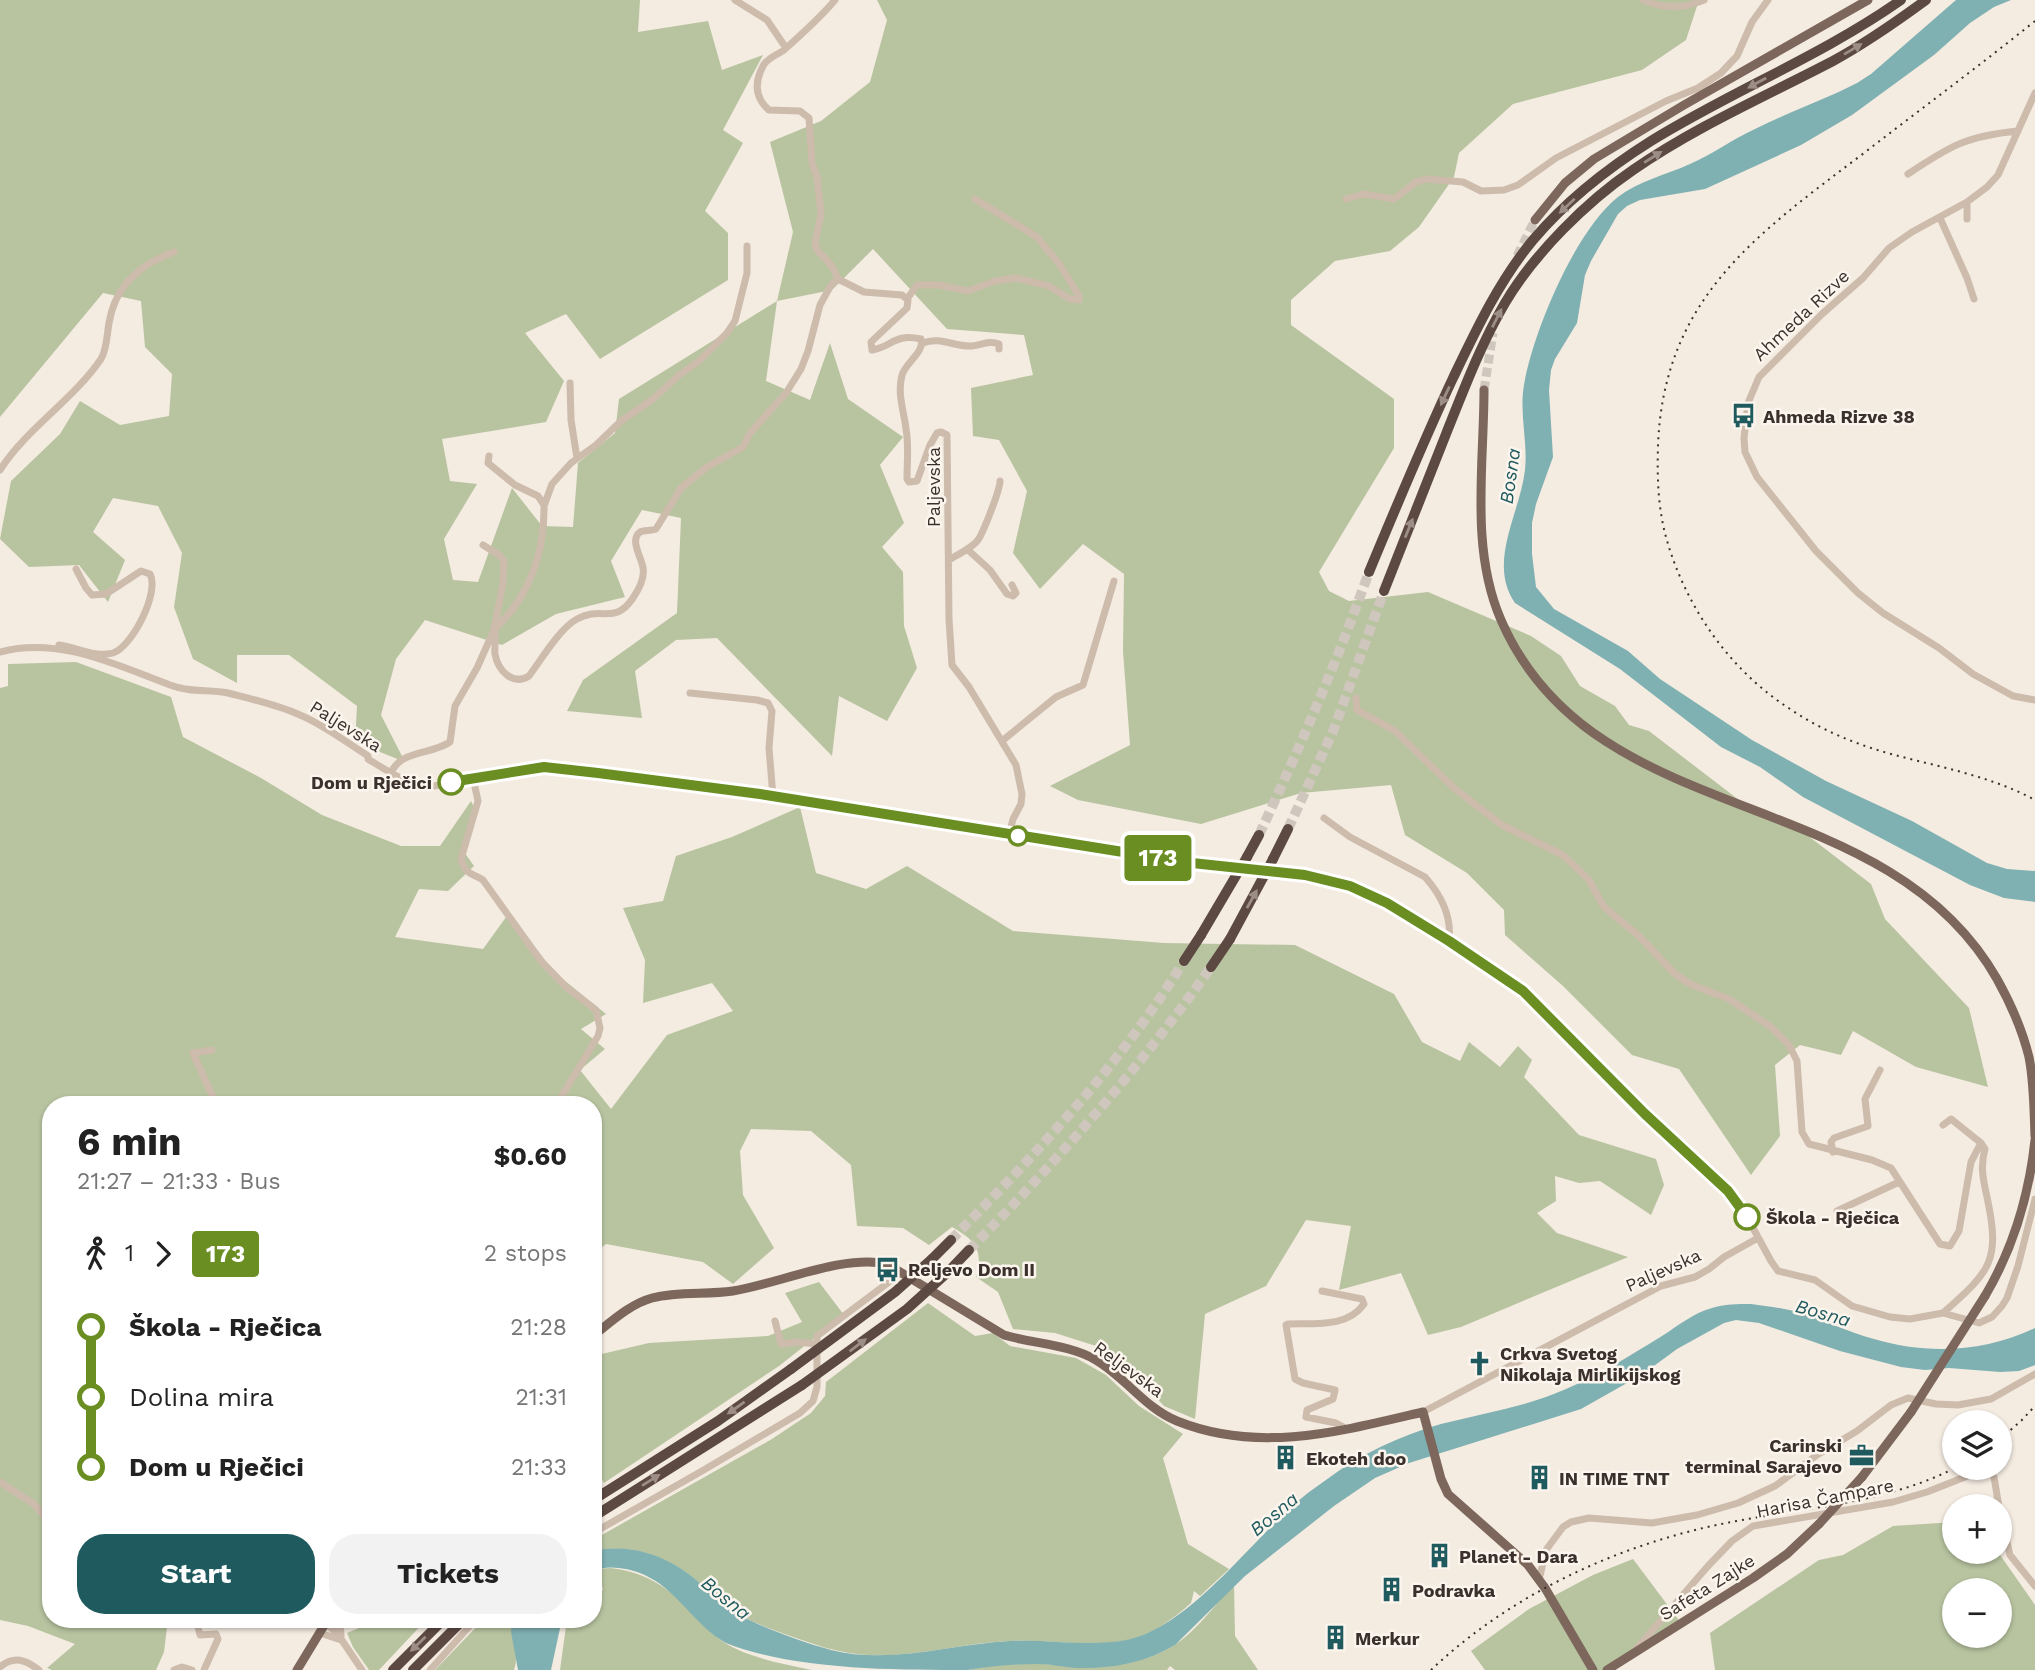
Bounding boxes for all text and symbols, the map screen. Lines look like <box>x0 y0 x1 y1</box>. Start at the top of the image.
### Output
one-way arrow <box>1844 42 1863 55</box>
one-way arrow <box>1747 77 1767 89</box>
one-way arrow <box>1644 150 1663 163</box>
one-way arrow <box>1559 198 1576 214</box>
street label: Ahmeda Rizve <box>1749 265 1853 365</box>
one-way arrow <box>1492 308 1503 328</box>
one-way arrow <box>1439 386 1450 406</box>
bus stop icon: Ahmeda Rizve 38 <box>1729 402 1757 430</box>
place label: Ahmeda Rizve 38 <box>1763 406 1915 427</box>
water label: Bosna <box>1495 446 1525 505</box>
street label: Paljevska <box>923 447 944 527</box>
one-way arrow <box>1403 517 1414 538</box>
street label: Paljevska <box>306 696 386 756</box>
marker: Dom u Rječici <box>438 769 464 795</box>
place label: Dom u Rječici <box>311 772 432 793</box>
unlabelled marker <box>1008 826 1028 846</box>
line badge: 173 <box>1118 835 1198 881</box>
text: 173 <box>1138 844 1178 872</box>
one-way arrow <box>1246 889 1258 909</box>
text: 6 min <box>77 1120 182 1164</box>
text: $0.60 <box>494 1141 567 1171</box>
text: 21:27 – 21:33 · Bus <box>77 1168 281 1195</box>
marker: Škola - Rječica <box>1734 1204 1760 1230</box>
place label: Škola - Rječica <box>1766 1207 1900 1228</box>
icon: walk <box>77 1235 115 1273</box>
icon: forward <box>144 1235 182 1273</box>
text: 1 <box>125 1240 134 1267</box>
text: 173 <box>206 1240 245 1268</box>
text: 2 stops <box>484 1240 567 1267</box>
street label: Paljevska <box>1622 1244 1704 1296</box>
bus stop icon: Reljevo Dom II <box>874 1255 902 1283</box>
place label: Reljevo Dom II <box>908 1259 1035 1280</box>
water label: Bosna <box>1793 1294 1854 1332</box>
text: Škola - Rječica <box>129 1312 322 1342</box>
text: 21:28 <box>510 1314 567 1341</box>
street label: Reljevska <box>1090 1337 1168 1401</box>
one-way arrow <box>848 1338 866 1353</box>
place label: Crkva Svetog Nikolaja Mirlikijskog <box>1500 1343 1681 1385</box>
church icon: Crkva Svetog Nikolaja Mirlikijskog <box>1466 1349 1494 1377</box>
text: Dolina mira <box>129 1382 274 1412</box>
text: 21:31 <box>515 1384 567 1411</box>
one-way arrow <box>726 1401 745 1415</box>
map controls <box>1942 1410 2012 1648</box>
button: layers <box>1942 1410 2012 1480</box>
place label: Carinski terminal Sarajevo <box>1685 1435 1842 1477</box>
office icon: Carinski terminal Sarajevo <box>1848 1441 1876 1469</box>
building icon: Ekoteh doo <box>1272 1444 1300 1472</box>
place label: Ekoteh doo <box>1306 1448 1406 1469</box>
text: Dom u Rječici <box>129 1452 304 1482</box>
text: 21:33 <box>511 1454 567 1481</box>
building icon: IN TIME TNT <box>1525 1464 1553 1492</box>
place label: IN TIME TNT <box>1559 1468 1670 1489</box>
one-way arrow <box>641 1474 661 1487</box>
street label: Harisa Čampare <box>1755 1474 1895 1522</box>
water label: Bosna <box>1245 1487 1303 1541</box>
button: + <box>1942 1494 2012 1564</box>
button: Start <box>77 1534 315 1614</box>
button: Tickets <box>329 1534 567 1614</box>
building icon: Planet - Dara <box>1425 1542 1453 1570</box>
place label: Planet - Dara <box>1459 1546 1578 1567</box>
street label: Safeta Zajke <box>1655 1549 1759 1625</box>
water label: Bosna <box>697 1571 755 1625</box>
building icon: Podravka <box>1378 1576 1406 1604</box>
button: − <box>1942 1578 2012 1648</box>
place label: Podravka <box>1412 1580 1496 1601</box>
building icon: Merkur <box>1321 1624 1349 1652</box>
place label: Merkur <box>1355 1628 1420 1649</box>
one-way arrow <box>409 1635 426 1652</box>

